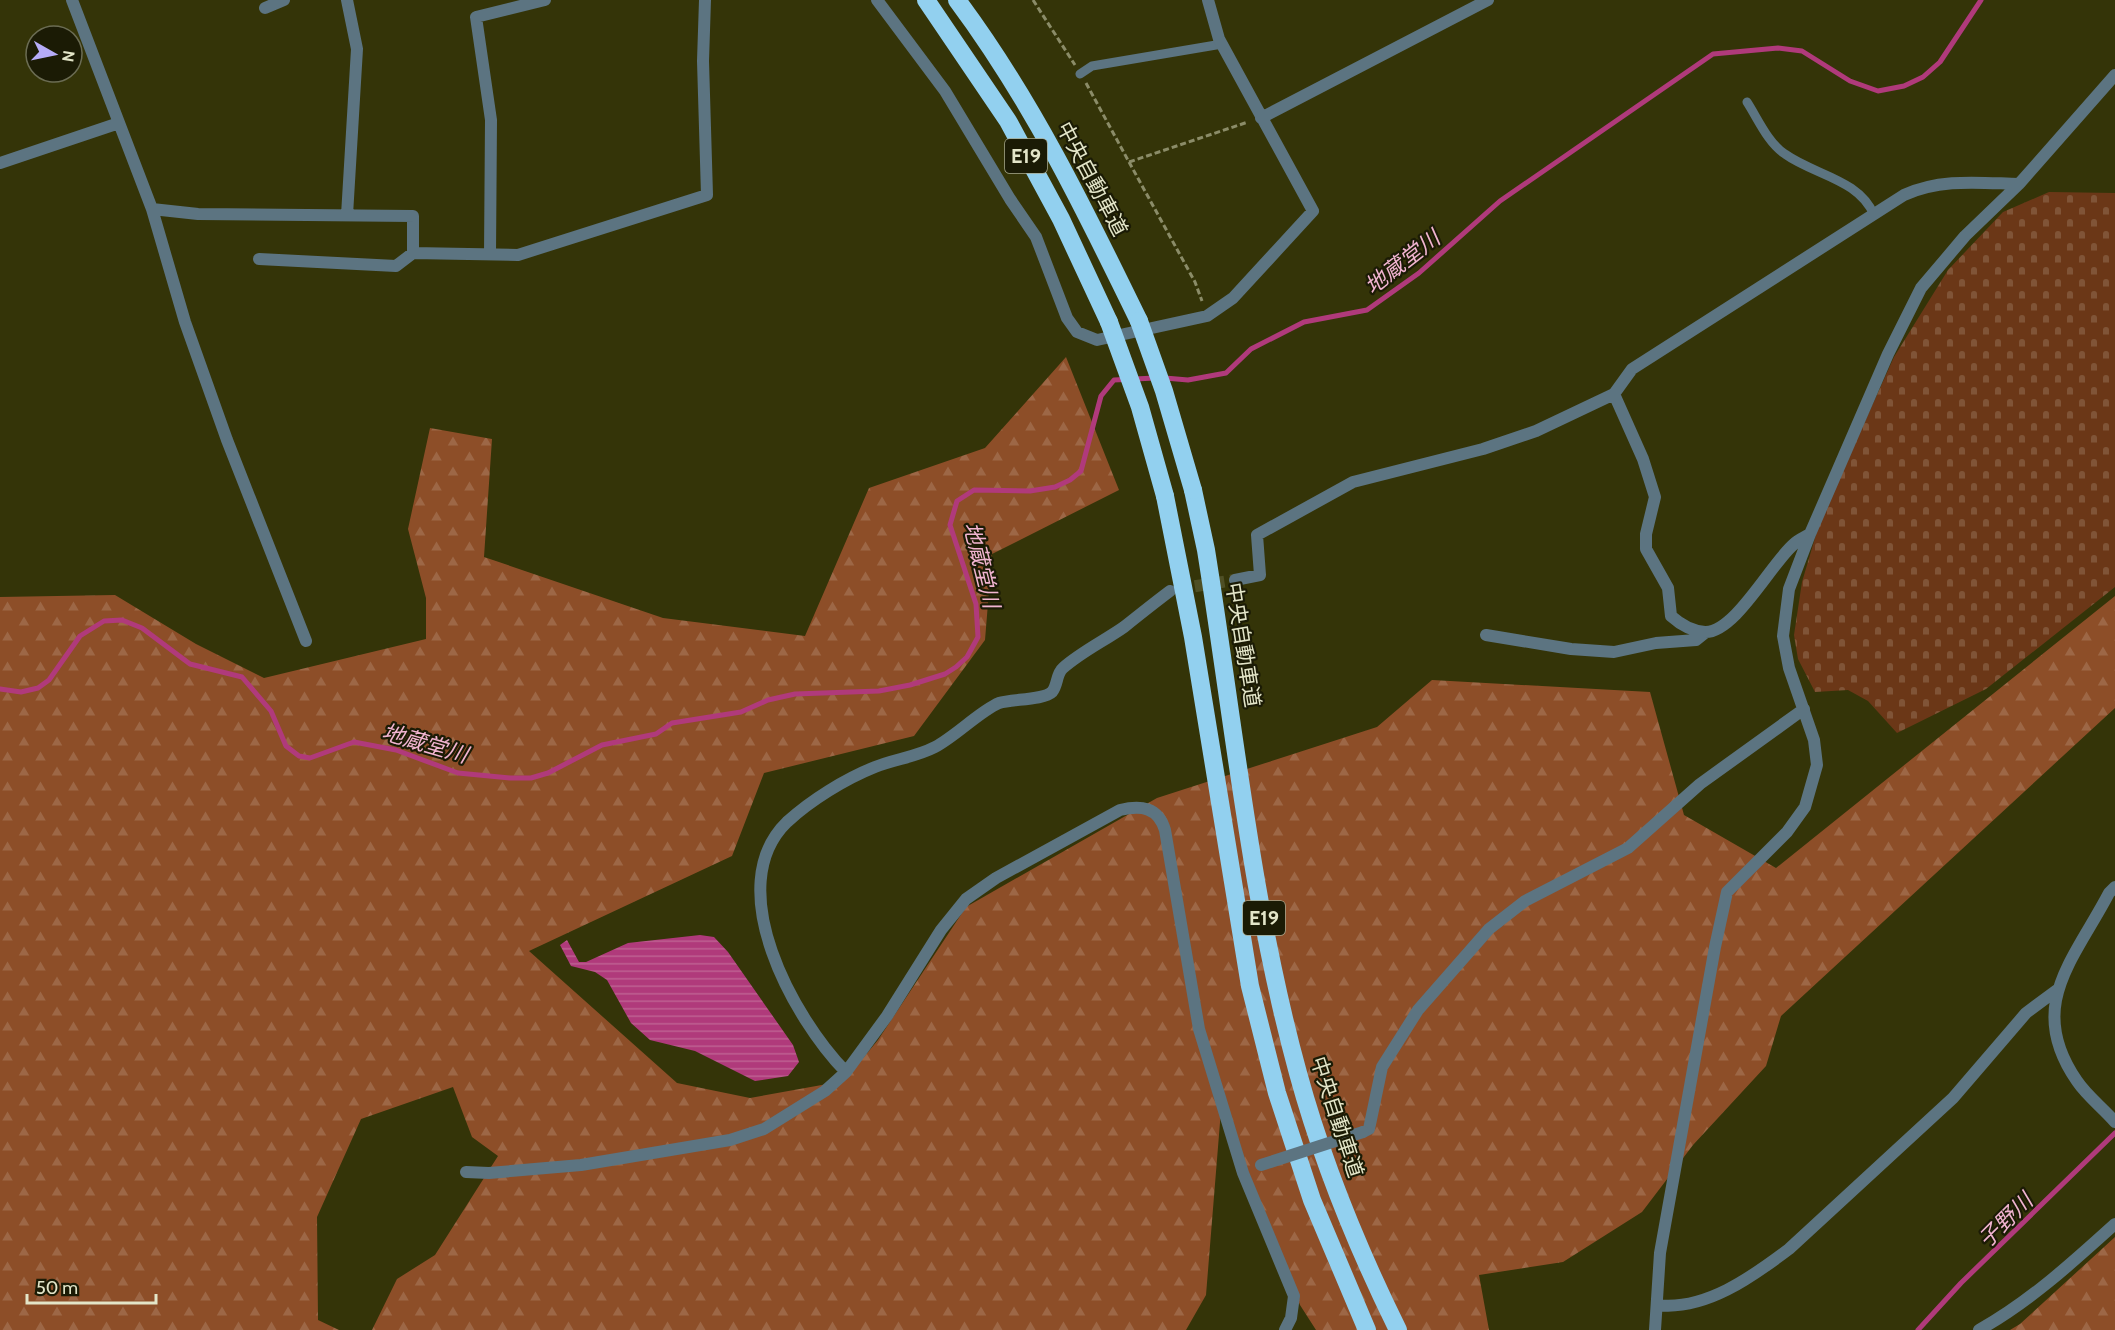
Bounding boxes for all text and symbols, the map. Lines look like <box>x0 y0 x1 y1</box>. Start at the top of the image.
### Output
north arrow <box>24 24 84 84</box>
text: N <box>58 49 79 63</box>
street label: 中央自動車道 <box>1052 117 1133 240</box>
road number: E19 <box>1005 139 1047 173</box>
water label: 地蔵堂川 <box>1359 223 1447 300</box>
water label: 地蔵堂川 <box>958 519 1006 613</box>
street label: 中央自動車道 <box>1221 581 1266 709</box>
water label: 地蔵堂川 <box>379 718 473 769</box>
road number: E19 <box>1243 901 1285 935</box>
street label: 中央自動車道 <box>1306 1053 1369 1181</box>
water label: 子野川 <box>1972 1186 2040 1253</box>
scale bar <box>27 1267 156 1305</box>
text: 50 m <box>36 1277 78 1299</box>

